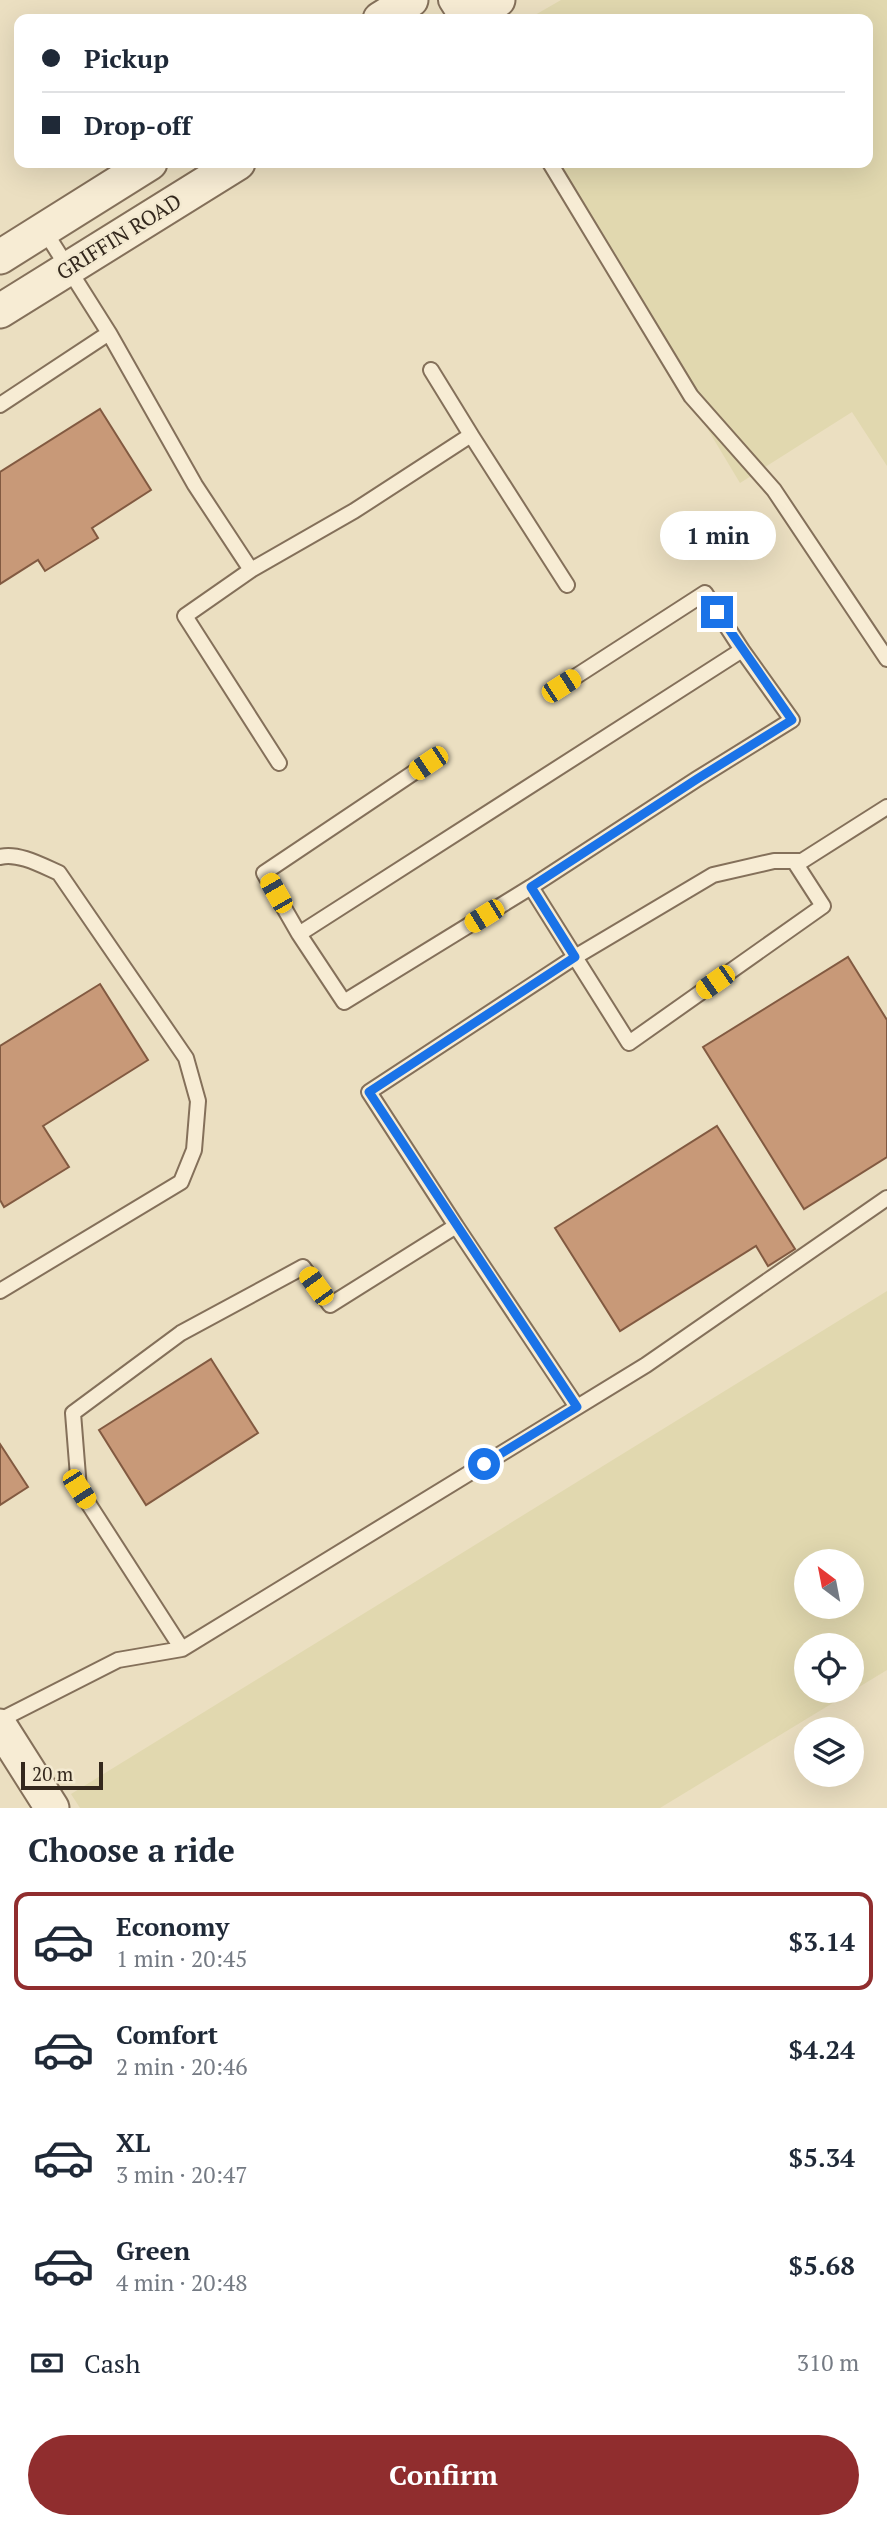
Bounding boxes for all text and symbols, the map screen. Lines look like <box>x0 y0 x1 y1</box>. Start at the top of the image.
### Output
text: Pickup <box>84 41 169 75</box>
text: Drop-off <box>84 108 191 142</box>
street label: GRIFFIN ROAD <box>51 187 186 286</box>
callout: 1 min <box>659 510 775 560</box>
text: 1 min <box>687 520 749 551</box>
route end <box>701 596 733 628</box>
car <box>538 666 585 706</box>
car <box>405 743 452 783</box>
car <box>257 870 296 916</box>
car <box>461 896 508 936</box>
car <box>692 961 739 1003</box>
car <box>296 1263 337 1309</box>
route start <box>468 1448 500 1480</box>
car <box>59 1466 100 1512</box>
north arrow <box>794 1549 864 1619</box>
map controls <box>794 1549 864 1787</box>
button: locate <box>794 1633 864 1703</box>
button: layers <box>794 1717 864 1787</box>
scale bar <box>21 1759 103 1791</box>
text: 20 m <box>32 1761 73 1786</box>
text: Choose a ride <box>28 1829 235 1871</box>
text: Economy <box>116 1909 229 1943</box>
icon: car <box>32 1910 95 1973</box>
text: $3.14 <box>789 1924 855 1958</box>
text: 1 min · 20:45 <box>116 1943 248 1974</box>
text: Comfort <box>116 2017 218 2051</box>
icon: car <box>32 2018 95 2081</box>
text: $4.24 <box>789 2032 855 2066</box>
text: 2 min · 20:46 <box>116 2051 248 2082</box>
text: XL <box>116 2125 150 2159</box>
icon: car <box>32 2126 95 2189</box>
text: $5.34 <box>789 2140 855 2174</box>
text: 3 min · 20:47 <box>116 2159 248 2190</box>
text: Green <box>116 2233 190 2267</box>
icon: car <box>32 2234 95 2297</box>
text: $5.68 <box>789 2248 855 2282</box>
text: 4 min · 20:48 <box>116 2267 248 2298</box>
icon: cash <box>28 2344 66 2382</box>
text: Cash <box>84 2346 140 2380</box>
text: 310 m <box>797 2347 859 2378</box>
button: Confirm <box>28 2435 859 2515</box>

